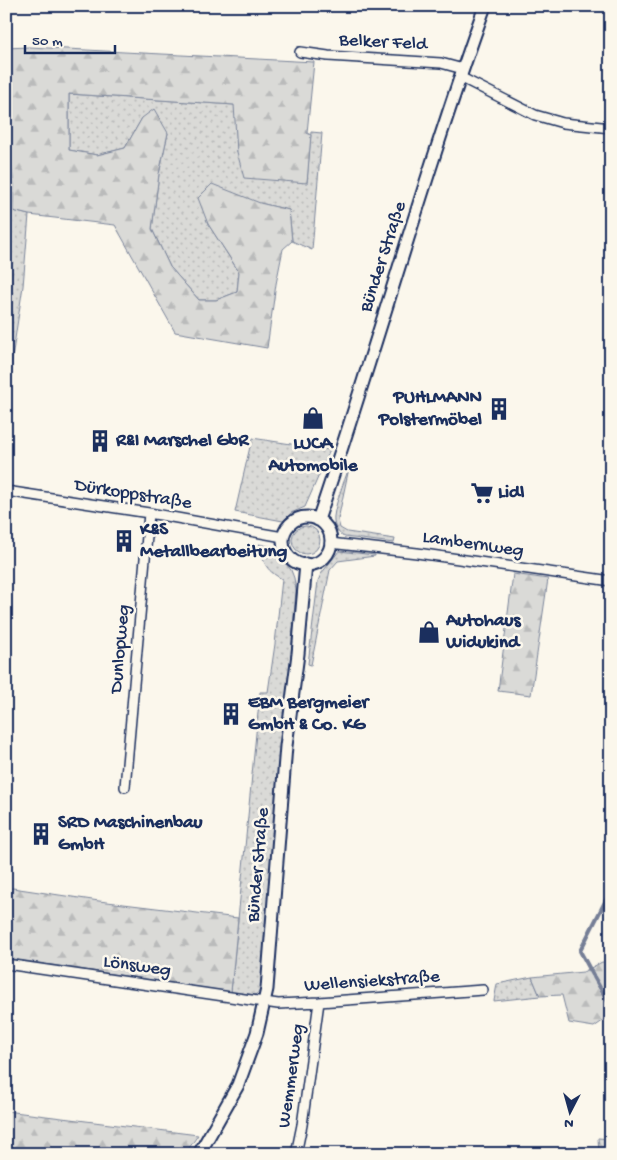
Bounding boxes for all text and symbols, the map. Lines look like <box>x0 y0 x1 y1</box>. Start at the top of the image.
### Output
scale bar <box>25 22 115 54</box>
street label: Belker Feld <box>337 29 429 57</box>
text: 50 m <box>32 33 63 51</box>
street label: Bünder Straße <box>355 199 413 316</box>
place label: PUHLMANN Polstermöbel <box>378 387 482 432</box>
building icon: PUHLMANN Polstermöbel <box>486 396 512 422</box>
shop icon: LUCA Automobile <box>300 405 326 431</box>
building icon: R&I Marschel GbR <box>87 428 113 454</box>
place label: R&I Marschel GbR <box>115 430 249 453</box>
place label: LUCA Automobile <box>267 433 359 478</box>
street label: Dürkoppstraße <box>71 474 193 516</box>
supermarket icon: Lidl <box>469 480 495 506</box>
place label: Lidl <box>498 482 524 505</box>
place label: K&S Metallbearbeitung <box>139 519 287 564</box>
street label: Lambernweg <box>421 527 525 564</box>
building icon: K&S Metallbearbeitung <box>111 528 137 554</box>
street label: Dunlopweg <box>105 603 136 696</box>
place label: Autohaus Widukind <box>445 610 521 655</box>
shop icon: Autohaus Widukind <box>416 619 442 645</box>
place label: EBM Bergmeier GmbH & Co. KG <box>248 692 371 737</box>
building icon: EBM Bergmeier GmbH & Co. KG <box>218 701 244 727</box>
street label: Bünder Straße <box>242 807 275 924</box>
place label: SRD Maschinenbau GmbH <box>58 812 203 857</box>
building icon: SRD Maschinenbau GmbH <box>28 821 54 847</box>
street label: Lönsweg <box>102 951 173 983</box>
street label: Wellensiekstraße <box>303 966 441 998</box>
street label: Wemmerweg <box>273 1022 311 1129</box>
north arrow <box>544 1088 594 1138</box>
text: N <box>563 1114 574 1131</box>

